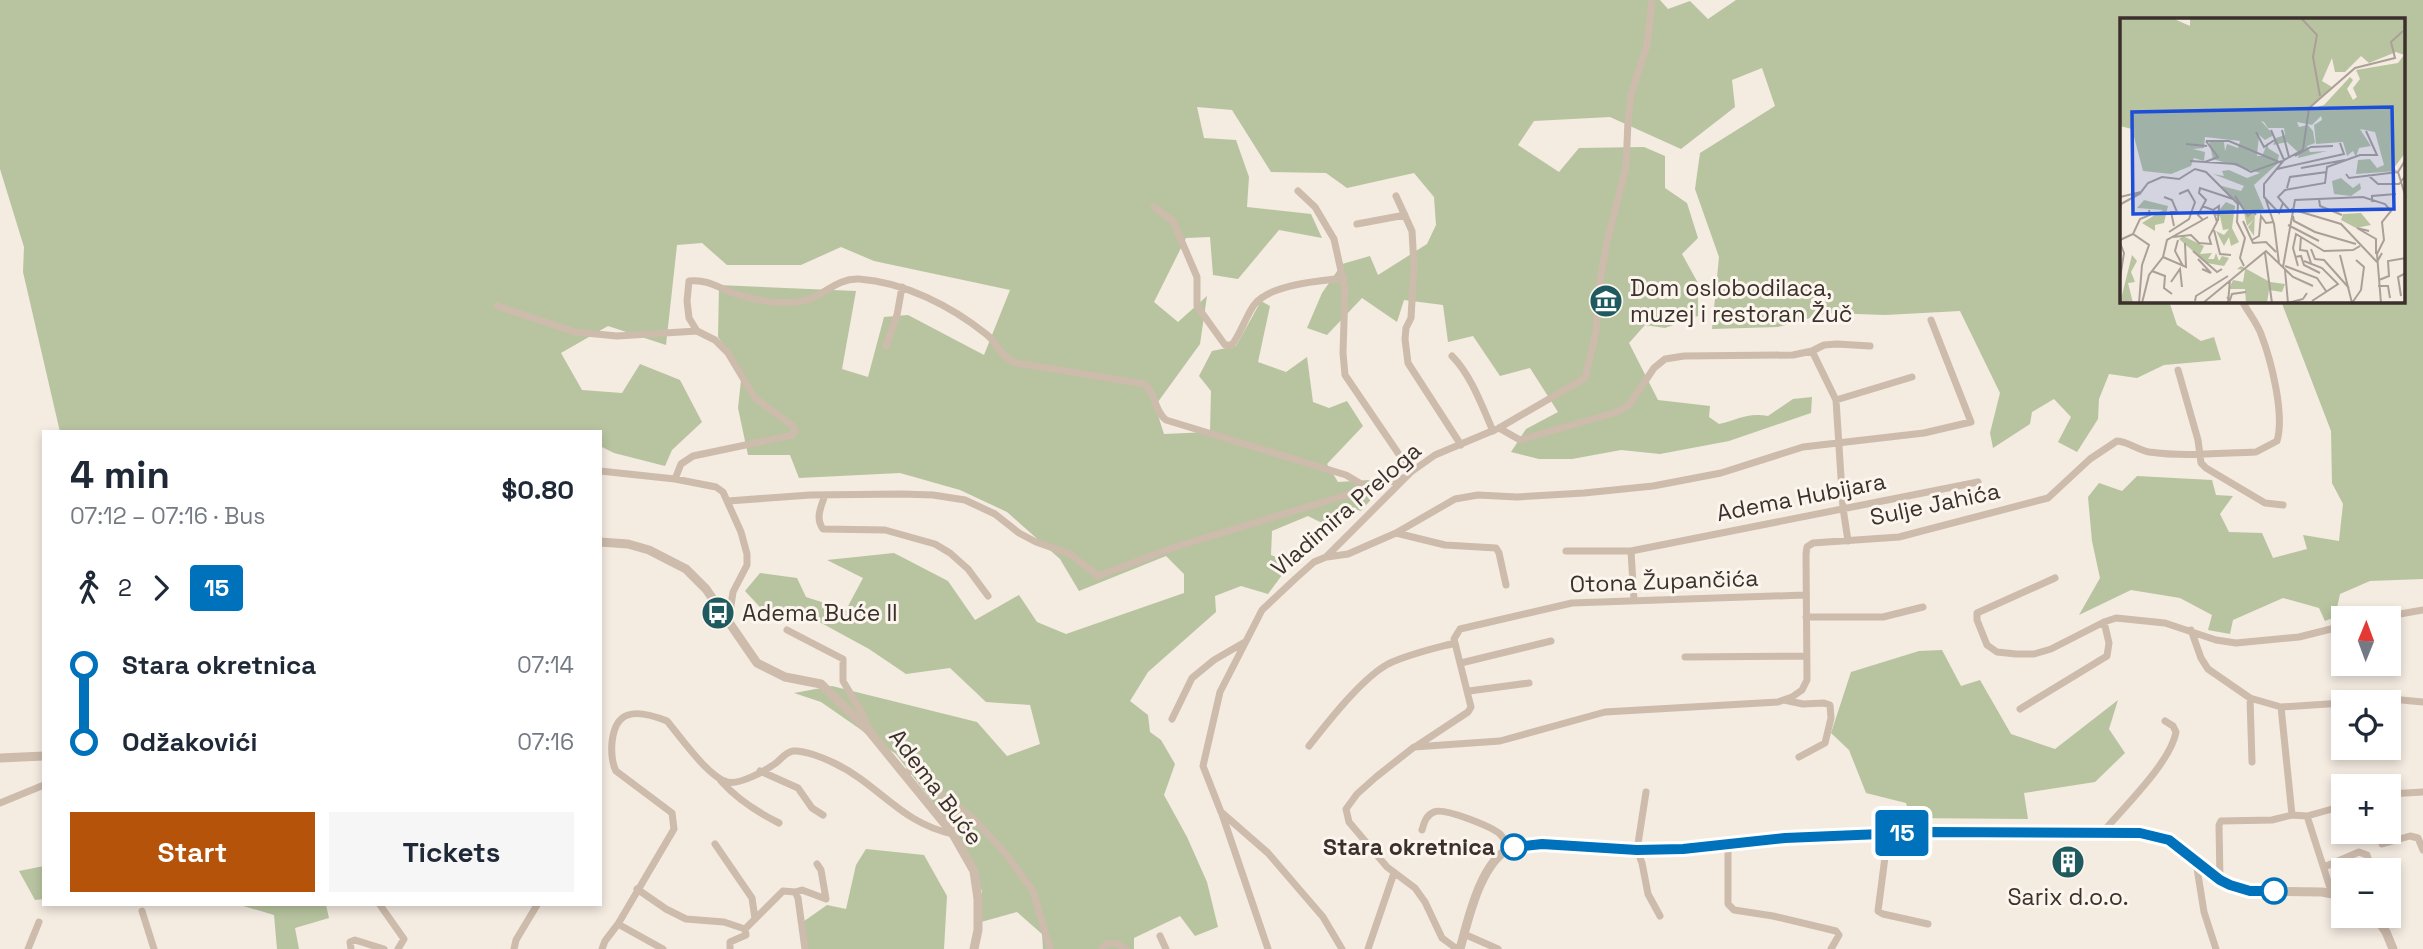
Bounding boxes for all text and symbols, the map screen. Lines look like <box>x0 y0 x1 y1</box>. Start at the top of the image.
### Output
inset map <box>2120 18 2406 303</box>
place label: Dom oslobodilaca, muzej i restoran Žuč <box>1630 273 1853 329</box>
museum icon: Dom oslobodilaca, muzej i restoran Žuč <box>1587 282 1625 320</box>
street label: Vladimira Preloga <box>1265 435 1427 583</box>
text: 4 min <box>70 451 170 499</box>
street label: Adema Hubijara <box>1714 466 1888 528</box>
text: $0.80 <box>502 473 574 507</box>
street label: Sulje Jahića <box>1867 476 2003 532</box>
text: 07:12 – 07:16 · Bus <box>70 501 265 531</box>
street label: Otona Župančića <box>1569 563 1759 599</box>
icon: walk <box>70 569 108 607</box>
icon: forward <box>142 569 180 607</box>
text: 15 <box>204 572 229 603</box>
text: 2 <box>118 573 132 603</box>
bus stop icon: Adema Buće II <box>699 594 737 632</box>
place label: Adema Buće II <box>742 598 898 628</box>
north arrow <box>2331 606 2401 676</box>
map controls <box>2331 606 2401 928</box>
text: Stara okretnica <box>122 648 316 682</box>
text: 07:14 <box>517 650 574 680</box>
button: locate <box>2331 690 2401 760</box>
street label: Adema Buće <box>882 723 990 851</box>
text: Odžakovići <box>122 725 257 759</box>
text: 07:16 <box>517 727 574 757</box>
button: + <box>2331 774 2401 844</box>
line badge: 15 <box>1870 810 1934 856</box>
button: Start <box>70 812 315 892</box>
button: Tickets <box>329 812 574 892</box>
text: 15 <box>1889 817 1915 848</box>
place label: Stara okretnica <box>1323 832 1495 862</box>
marker: Stara okretnica <box>1501 834 1527 860</box>
building icon: Sarix d.o.o. <box>2049 843 2087 881</box>
button: − <box>2331 858 2401 928</box>
unlabelled marker <box>2261 878 2287 904</box>
place label: Sarix d.o.o. <box>2007 882 2129 912</box>

